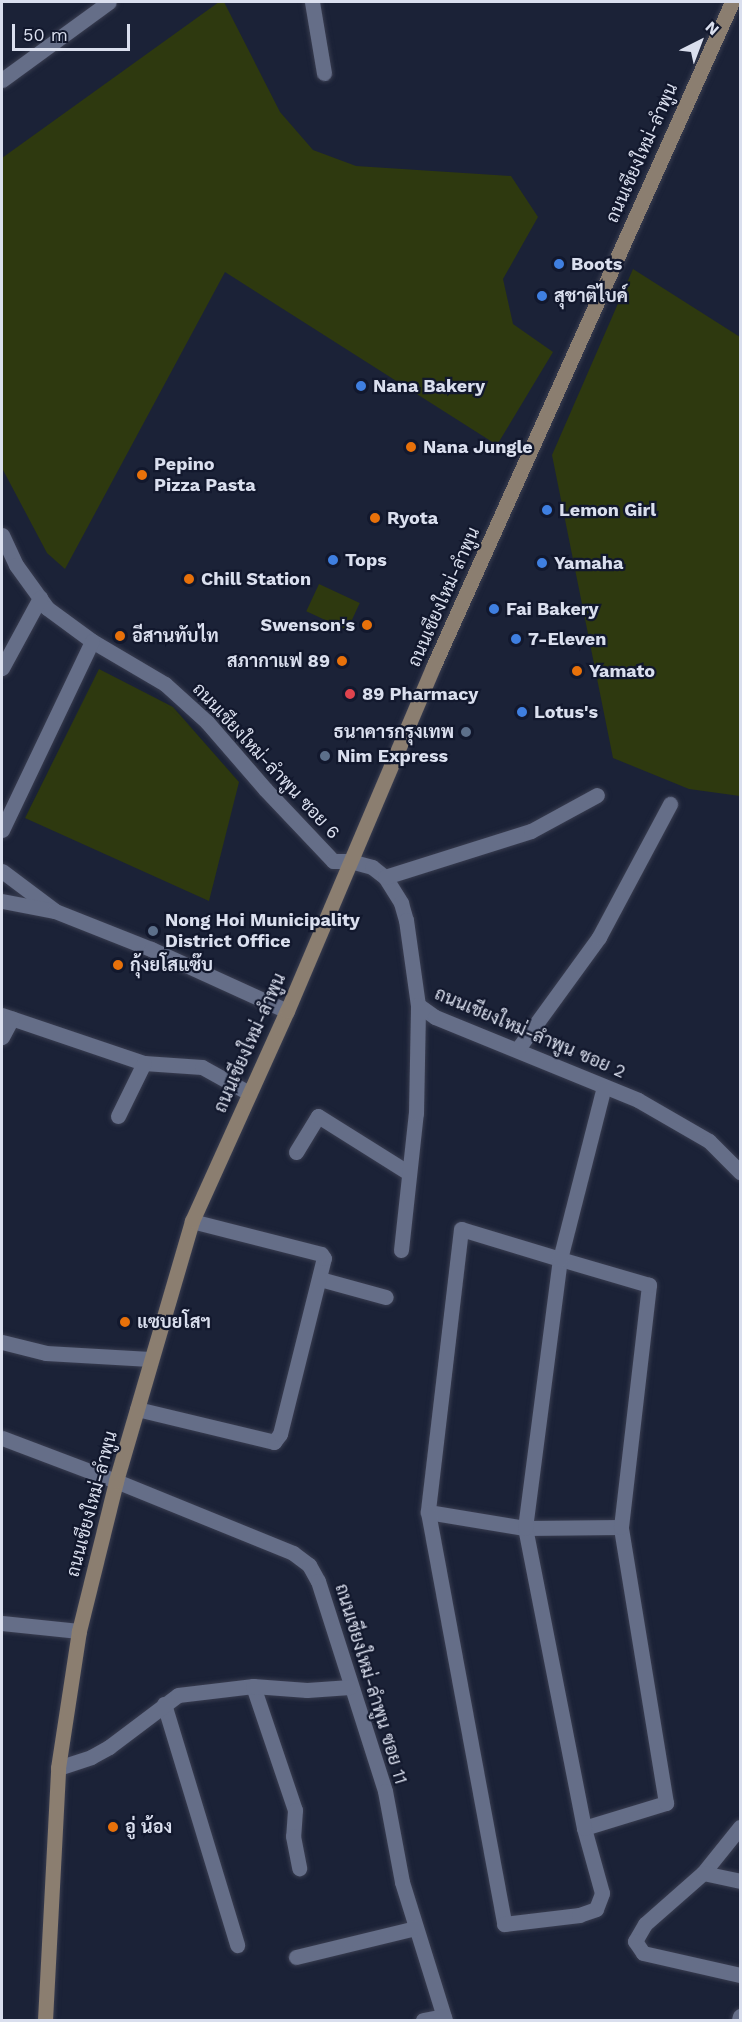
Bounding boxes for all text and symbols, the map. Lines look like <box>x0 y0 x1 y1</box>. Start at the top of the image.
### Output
scale bar <box>15 12 134 50</box>
north arrow <box>670 12 730 72</box>
text: N <box>702 17 723 39</box>
text: 50 m <box>23 24 68 45</box>
street label: ถนนเชียงใหม่-ลำพูน <box>602 80 682 226</box>
place label: Boots <box>571 253 622 275</box>
marker: Boots <box>552 257 566 271</box>
place label: สุชาติไบค์ <box>554 285 628 307</box>
marker: สุชาติไบค์ <box>535 289 549 303</box>
place label: Nana Bakery <box>373 375 485 397</box>
marker: Nana Bakery <box>354 379 368 393</box>
place label: Nana Jungle <box>423 436 533 458</box>
marker: Nana Jungle <box>404 440 418 454</box>
place label: Pepino Pizza Pasta <box>154 454 256 496</box>
marker: Pepino Pizza Pasta <box>135 468 149 482</box>
place label: Lemon Girl <box>559 499 656 521</box>
marker: Lemon Girl <box>540 503 554 517</box>
place label: Ryota <box>387 507 438 529</box>
marker: Ryota <box>368 511 382 525</box>
street label: ถนนเชียงใหม่-ลำพูน <box>404 524 484 670</box>
place label: Tops <box>345 549 387 571</box>
place label: Yamaha <box>554 552 623 574</box>
marker: Tops <box>326 553 340 567</box>
marker: Yamaha <box>535 556 549 570</box>
place label: Chill Station <box>201 568 311 590</box>
marker: Chill Station <box>182 572 196 586</box>
place label: Fai Bakery <box>506 598 599 620</box>
marker: Fai Bakery <box>487 602 501 616</box>
place label: Swenson's <box>261 614 355 636</box>
marker: Swenson's <box>360 618 374 632</box>
place label: อีสานทับไท <box>132 625 219 647</box>
place label: 7-Eleven <box>528 628 606 650</box>
marker: อีสานทับไท <box>113 629 127 643</box>
marker: 7-Eleven <box>509 632 523 646</box>
place label: สภากาแฟ 89 <box>227 650 330 672</box>
marker: สภากาแฟ 89 <box>335 654 349 668</box>
place label: Yamato <box>589 660 655 682</box>
marker: Yamato <box>570 664 584 678</box>
street label: ถนนเชียงใหม่-ลำพูน ซอย 6 <box>188 678 344 844</box>
place label: 89 Pharmacy <box>362 683 478 705</box>
marker: 89 Pharmacy <box>343 687 357 701</box>
place label: Lotus's <box>534 701 598 723</box>
marker: Lotus's <box>515 705 529 719</box>
place label: ธนาคารกรุงเทพ <box>333 721 454 743</box>
marker: ธนาคารกรุงเทพ <box>459 725 473 739</box>
place label: Nim Express <box>337 745 448 767</box>
marker: Nim Express <box>318 749 332 763</box>
place label: Nong Hoi Municipality District Office <box>165 910 360 952</box>
marker: Nong Hoi Municipality District Office <box>146 924 160 938</box>
place label: กุ้งยโสแซ๊บ <box>130 954 213 976</box>
marker: กุ้งยโสแซ๊บ <box>111 958 125 972</box>
street label: ถนนเชียงใหม่-ลำพูน <box>210 970 290 1116</box>
street label: ถนนเชียงใหม่-ลำพูน ซอย 2 <box>431 983 629 1083</box>
place label: แซบยโสฯ <box>137 1311 211 1333</box>
marker: แซบยโสฯ <box>118 1315 132 1329</box>
street label: ถนนเชียงใหม่-ลำพูน <box>62 1429 122 1579</box>
street label: ถนนเชียงใหม่-ลำพูน ซอย 11 <box>330 1581 412 1787</box>
place label: อู่ น้อง <box>125 1816 172 1838</box>
marker: อู่ น้อง <box>106 1820 120 1834</box>

